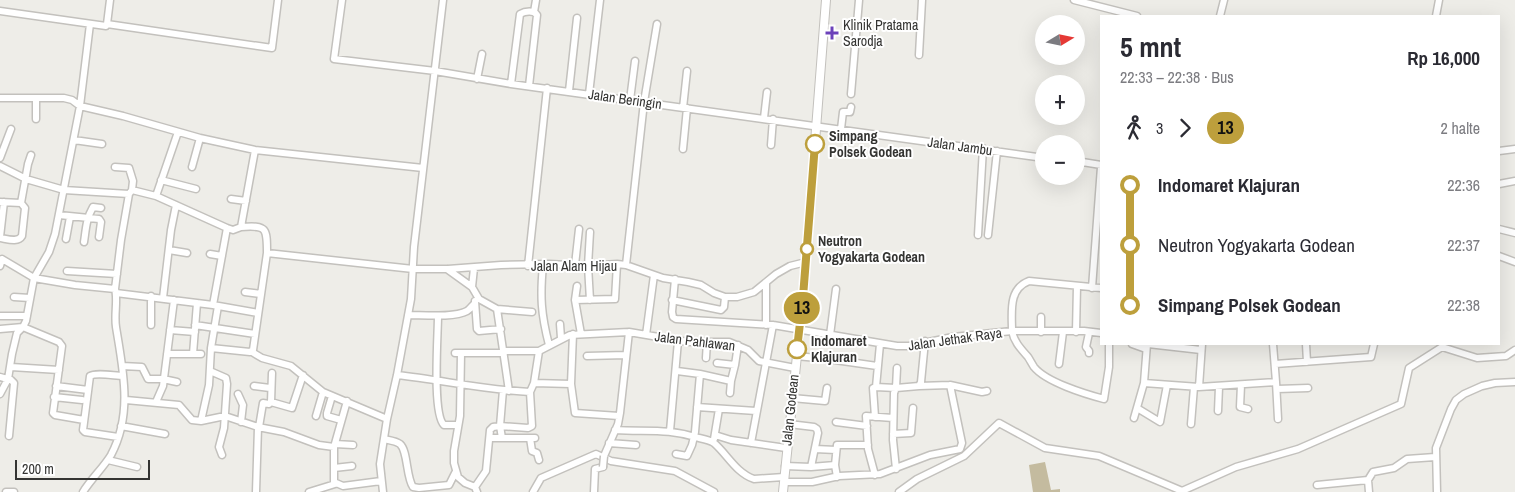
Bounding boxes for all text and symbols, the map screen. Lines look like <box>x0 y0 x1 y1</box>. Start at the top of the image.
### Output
north arrow <box>1035 15 1085 65</box>
map controls <box>1035 15 1085 185</box>
place label: Klinik Pratama Sarodja <box>843 16 919 50</box>
marker: Klinik Pratama Sarodja <box>825 26 839 40</box>
text: 5 mnt <box>1120 28 1181 66</box>
text: Rp 16,000 <box>1407 45 1480 71</box>
text: 22:33 – 22:38 · Bus <box>1120 66 1234 88</box>
button: + <box>1035 75 1085 125</box>
street label: Jalan Beringin <box>587 85 663 113</box>
icon: walk <box>1120 114 1148 142</box>
icon: forward <box>1171 114 1199 142</box>
text: 13 <box>1217 115 1234 140</box>
text: 3 <box>1156 117 1163 139</box>
text: 2 halte <box>1441 117 1480 139</box>
place label: Simpang Polsek Godean <box>829 127 912 161</box>
street label: Jalan Jambu <box>927 133 993 159</box>
marker: Simpang Polsek Godean <box>805 134 825 154</box>
button: − <box>1035 135 1085 185</box>
text: Indomaret Klajuran <box>1158 172 1300 198</box>
text: 22:36 <box>1447 174 1480 196</box>
place label: Neutron Yogyakarta Godean <box>818 232 925 266</box>
text: Neutron Yogyakarta Godean <box>1158 232 1355 258</box>
text: 22:37 <box>1447 234 1480 256</box>
marker: Neutron Yogyakarta Godean <box>800 242 814 256</box>
street label: Jalan Alam Hijau <box>531 257 617 275</box>
line badge: 13 <box>780 292 824 324</box>
text: Simpang Polsek Godean <box>1158 292 1341 318</box>
text: 22:38 <box>1447 294 1480 316</box>
text: 13 <box>794 295 810 320</box>
street label: Jalan Jethak Raya <box>907 323 1004 354</box>
street label: Jalan Pahlawan <box>654 327 736 355</box>
place label: Indomaret Klajuran <box>811 332 867 366</box>
marker: Indomaret Klajuran <box>787 339 807 359</box>
street label: Jalan Godean <box>777 374 803 446</box>
scale bar <box>15 457 150 480</box>
text: 200 m <box>22 460 54 478</box>

